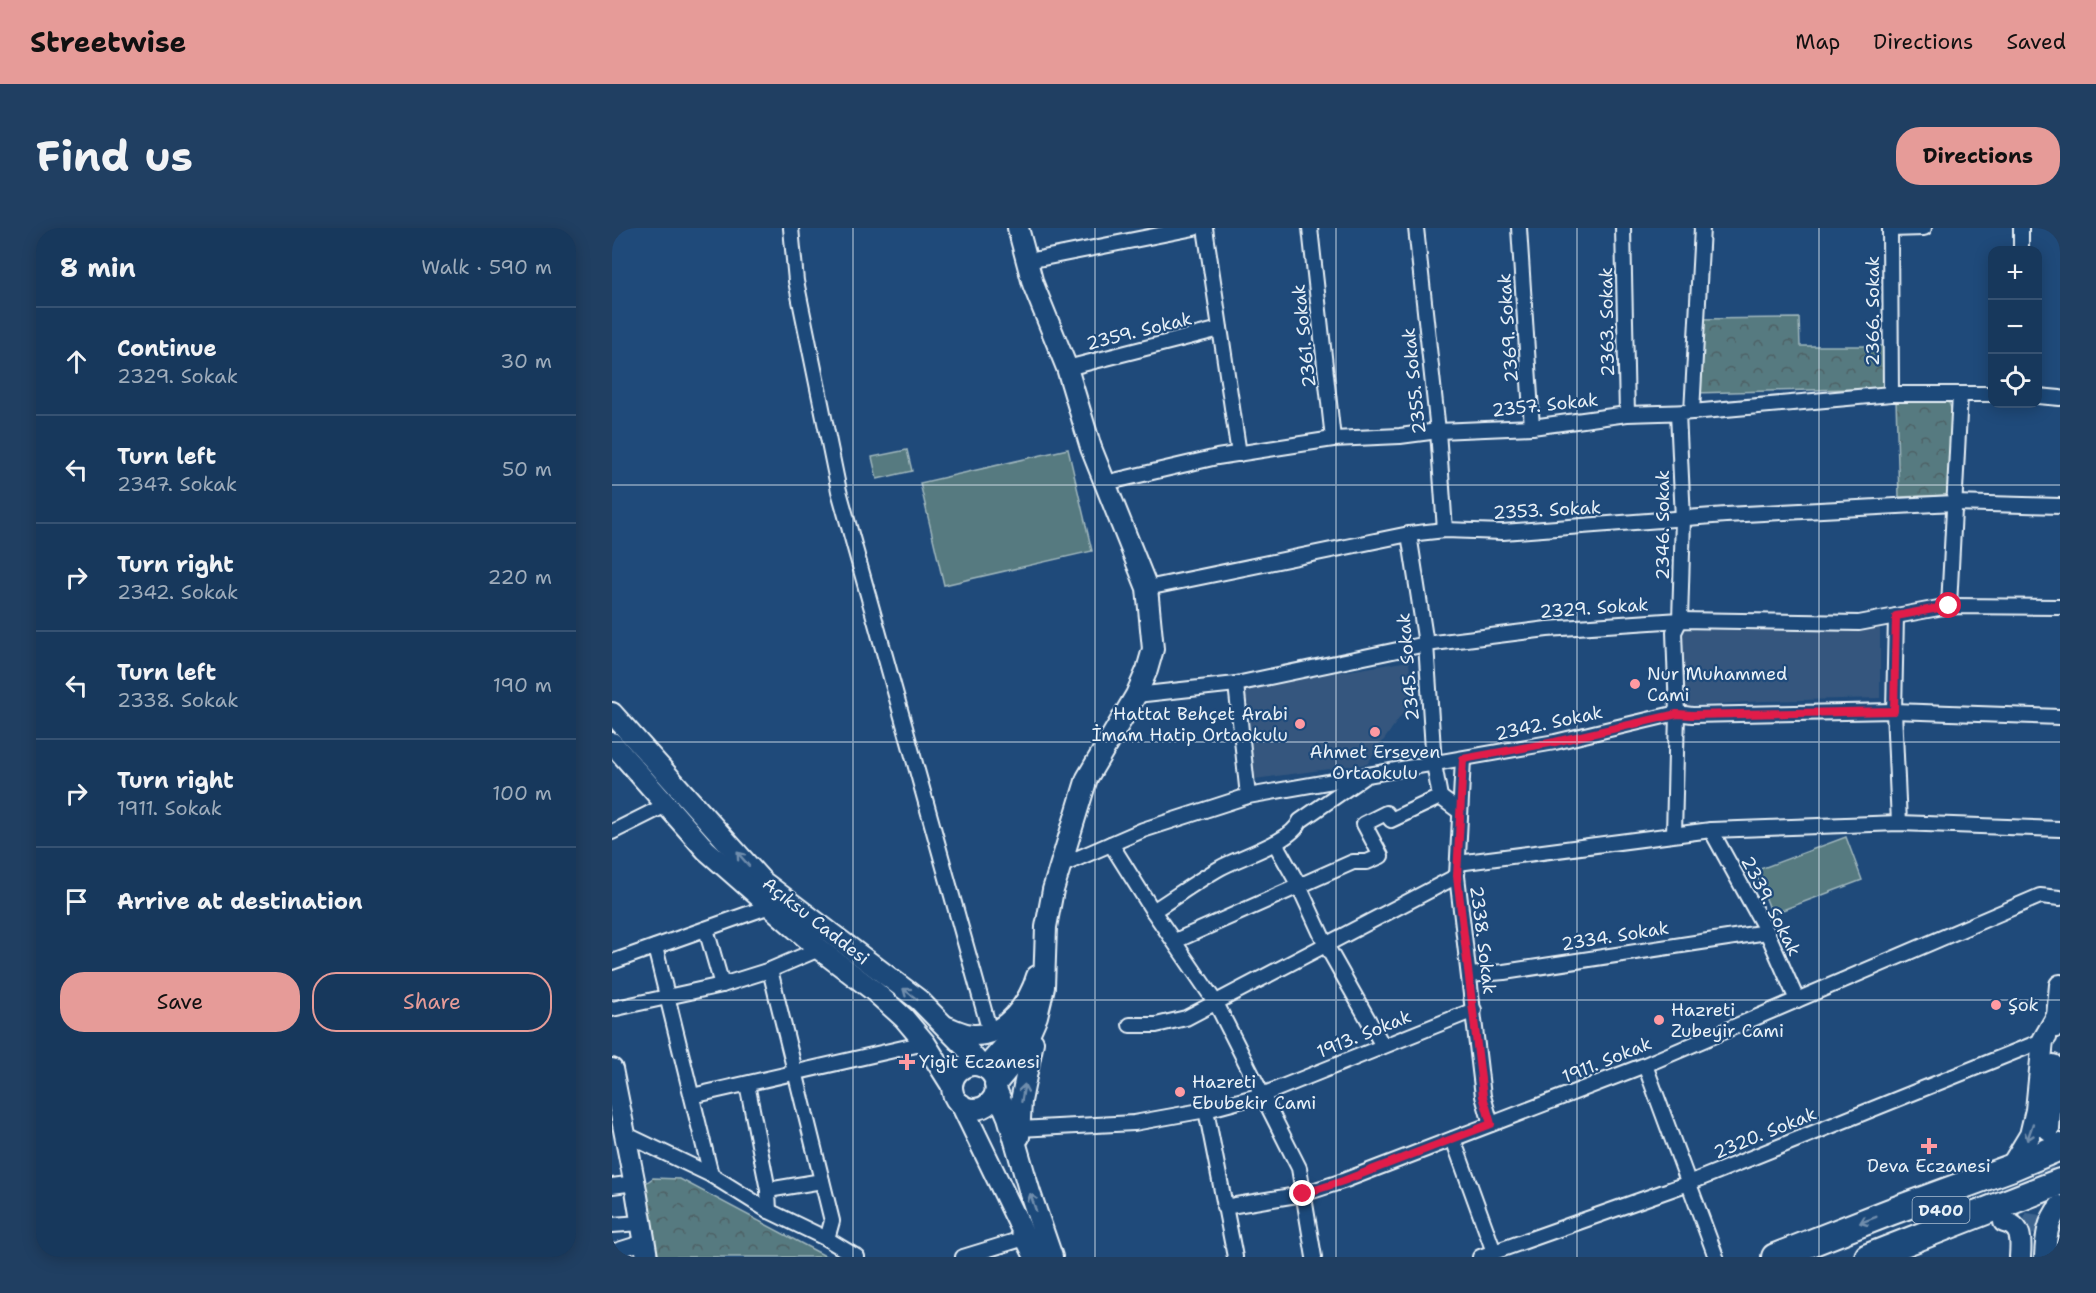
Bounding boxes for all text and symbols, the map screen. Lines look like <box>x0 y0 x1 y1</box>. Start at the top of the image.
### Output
text: Streetwise <box>30 23 186 61</box>
text: Map <box>1795 28 1840 56</box>
text: Directions <box>1873 28 1973 56</box>
text: Saved <box>2006 28 2066 56</box>
button: Directions <box>1896 127 2060 185</box>
text: Find us <box>36 128 193 184</box>
map controls <box>1988 246 2042 408</box>
button: + <box>1988 246 2042 300</box>
text: 8 min <box>60 250 136 285</box>
text: Walk · 590 m <box>421 254 552 280</box>
street label: 2366. Sokak <box>1861 256 1885 366</box>
street label: 2363. Sokak <box>1594 267 1620 377</box>
street label: 2369. Sokak <box>1492 273 1524 383</box>
street label: 2361. Sokak <box>1287 283 1321 389</box>
button: − <box>1988 300 2042 354</box>
street label: 2359. Sokak <box>1084 306 1194 356</box>
street label: 2355. Sokak <box>1396 327 1432 435</box>
text: Continue <box>117 334 217 363</box>
icon: ahead <box>60 345 93 378</box>
text: 30 m <box>500 348 552 374</box>
button: locate <box>1988 354 2042 408</box>
text: 2329. Sokak <box>117 363 238 389</box>
street label: 2357. Sokak <box>1491 387 1599 423</box>
text: Turn left <box>117 442 216 471</box>
icon: left <box>60 453 93 486</box>
text: 50 m <box>502 456 552 482</box>
street label: 2346. Sokak <box>1651 470 1675 580</box>
text: 2347. Sokak <box>117 471 237 497</box>
street label: 2353. Sokak <box>1492 495 1602 525</box>
text: Turn right <box>117 550 234 579</box>
icon: right <box>60 561 93 594</box>
text: 220 m <box>488 564 552 590</box>
text: 2342. Sokak <box>117 579 238 605</box>
street label: 2329. Sokak <box>1539 592 1649 624</box>
route start <box>1935 592 1961 618</box>
street label: 2345. Sokak <box>1391 612 1425 722</box>
text: Turn left <box>117 658 216 687</box>
place label: Nur Muhammed Cami <box>1647 662 1787 707</box>
icon: left <box>60 669 93 702</box>
text: 190 m <box>493 672 552 698</box>
marker: Nur Muhammed Cami <box>1628 677 1642 691</box>
text: 2338. Sokak <box>117 687 239 713</box>
street label: 2342. Sokak <box>1493 700 1605 746</box>
place label: Hattat Behçet Arabi İmam Hatip Ortaokulu <box>1092 702 1288 747</box>
marker: Hattat Behçet Arabi İmam Hatip Ortaokulu <box>1293 717 1307 731</box>
marker: Ahmet Erseven Ortaokulu <box>1368 725 1382 739</box>
place label: Ahmet Erseven Ortaokulu <box>1310 740 1440 785</box>
text: Turn right <box>117 766 234 795</box>
icon: right <box>60 777 93 810</box>
text: 100 m <box>492 780 552 806</box>
text: 1911. Sokak <box>117 795 222 821</box>
one-way arrow <box>736 852 750 867</box>
street label: 2339. Sokak <box>1736 852 1806 960</box>
street label: Açıksu Caddesi <box>758 872 874 970</box>
street label: 2338. Sokak <box>1464 884 1502 996</box>
icon: arrive <box>60 885 93 918</box>
text: Arrive at destination <box>117 887 363 916</box>
street label: 2334. Sokak <box>1559 916 1671 956</box>
button: Save <box>60 972 300 1032</box>
button: Share <box>312 972 552 1032</box>
one-way arrow <box>903 988 919 1000</box>
place label: Şok <box>2008 993 2039 1017</box>
place label: Hazreti Zubeyir Cami <box>1671 998 1784 1043</box>
marker: Şok <box>1989 998 2003 1012</box>
street label: 1913. Sokak <box>1313 1004 1415 1064</box>
marker: Hazreti Zubeyir Cami <box>1652 1013 1666 1027</box>
street label: 1911. Sokak <box>1559 1031 1655 1089</box>
place label: Yigit Eczanesi <box>919 1050 1040 1074</box>
marker: Yigit Eczanesi <box>900 1055 914 1069</box>
place label: Hazreti Ebubekir Cami <box>1192 1070 1316 1115</box>
one-way arrow <box>1018 1084 1029 1104</box>
marker: Hazreti Ebubekir Cami <box>1173 1085 1187 1099</box>
street label: 2320. Sokak <box>1710 1101 1820 1165</box>
one-way arrow <box>2023 1122 2034 1141</box>
marker: Deva Eczanesi <box>1922 1139 1936 1153</box>
place label: Deva Eczanesi <box>1867 1154 1991 1178</box>
route end <box>1289 1180 1315 1206</box>
one-way arrow <box>1026 1193 1037 1212</box>
road number: D400 <box>1912 1197 1970 1223</box>
one-way arrow <box>1859 1216 1878 1227</box>

